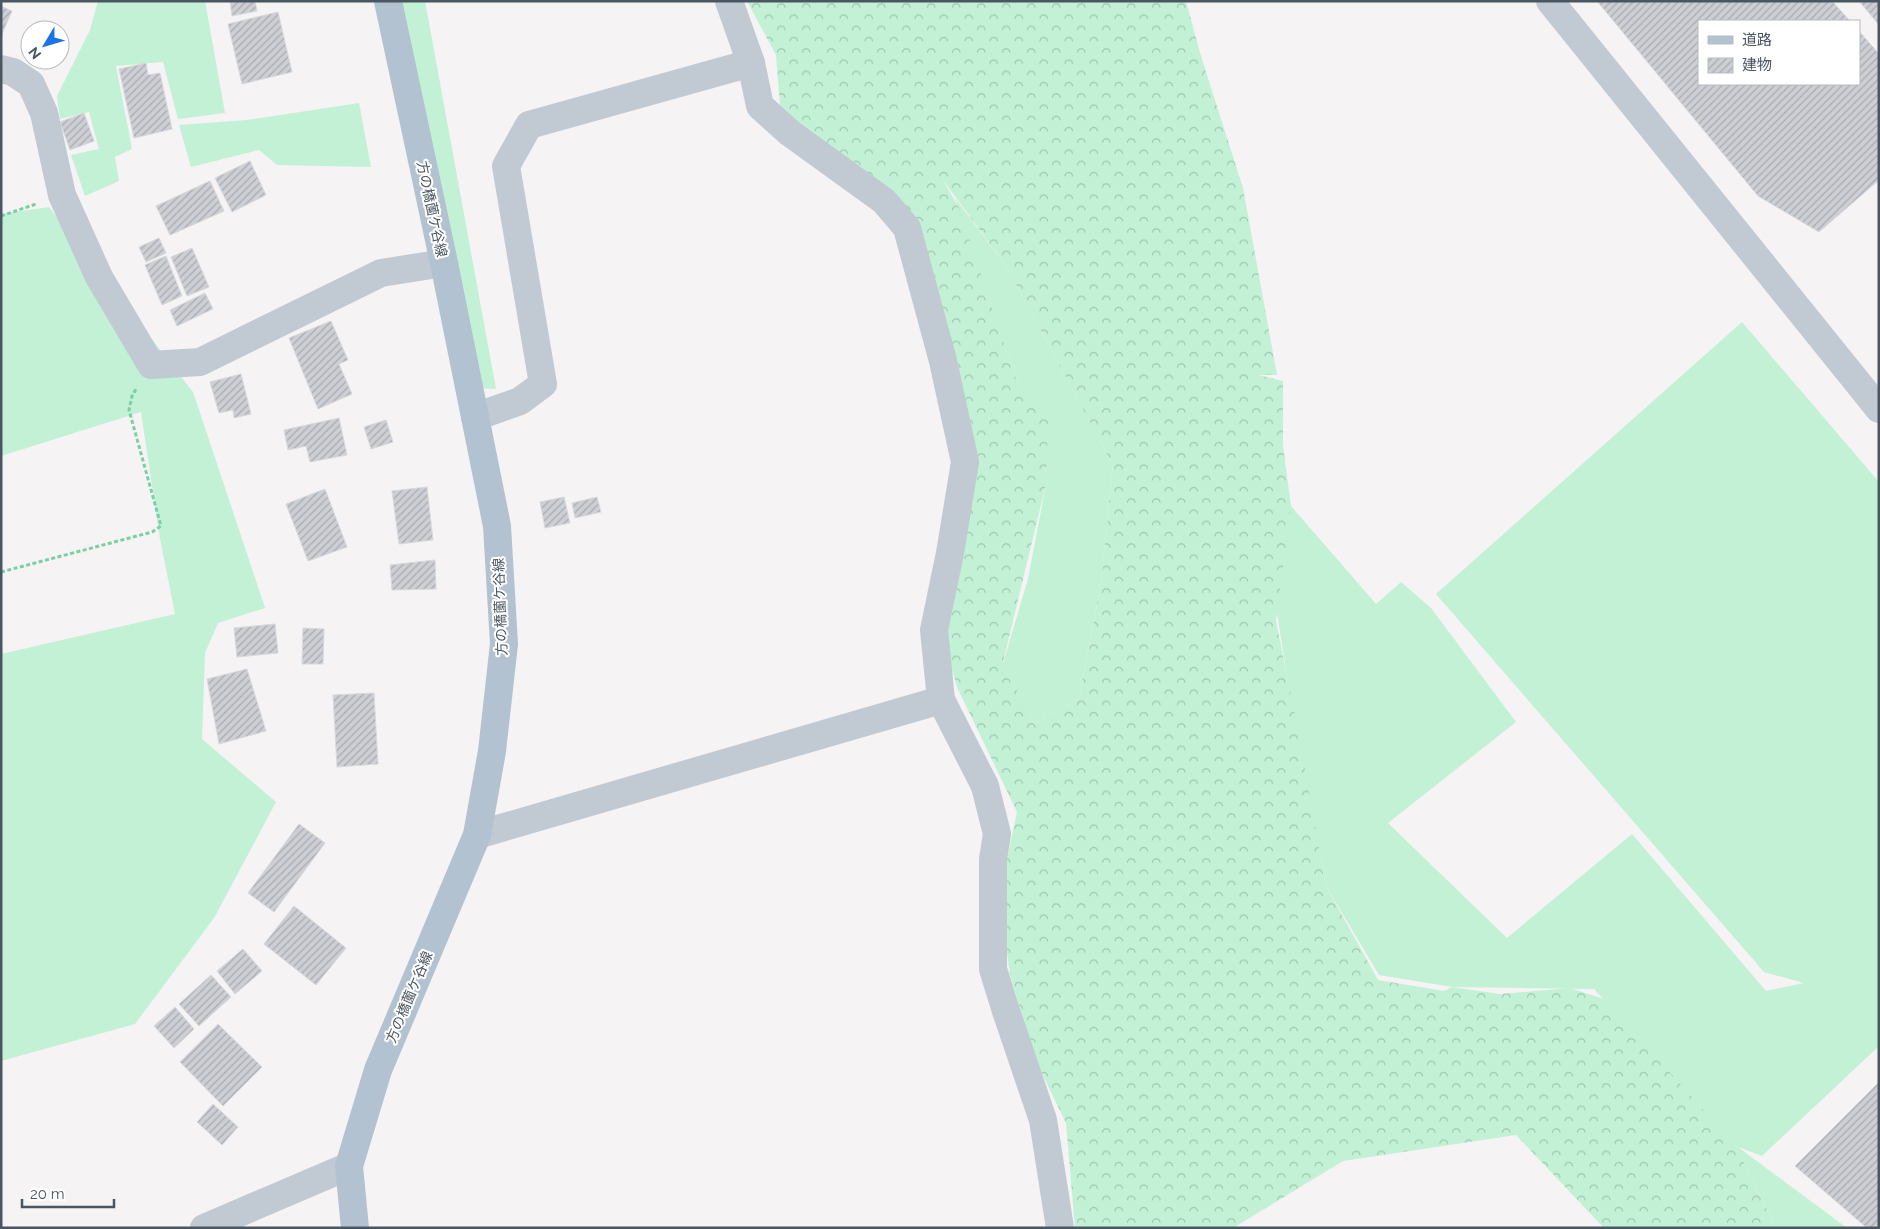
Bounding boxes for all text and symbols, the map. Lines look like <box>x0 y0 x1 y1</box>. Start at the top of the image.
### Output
north arrow <box>20 20 70 70</box>
legend <box>1698 20 1860 85</box>
text: 道路 <box>1742 31 1772 49</box>
text: N <box>25 44 44 62</box>
text: 建物 <box>1742 56 1772 74</box>
street label: 方の橋薗ケ谷線 <box>414 159 450 259</box>
street label: 方の橋薗ケ谷線 <box>490 558 510 656</box>
street label: 方の橋薗ケ谷線 <box>382 949 436 1045</box>
scale bar <box>22 1176 115 1208</box>
text: 20 m <box>30 1185 65 1203</box>

